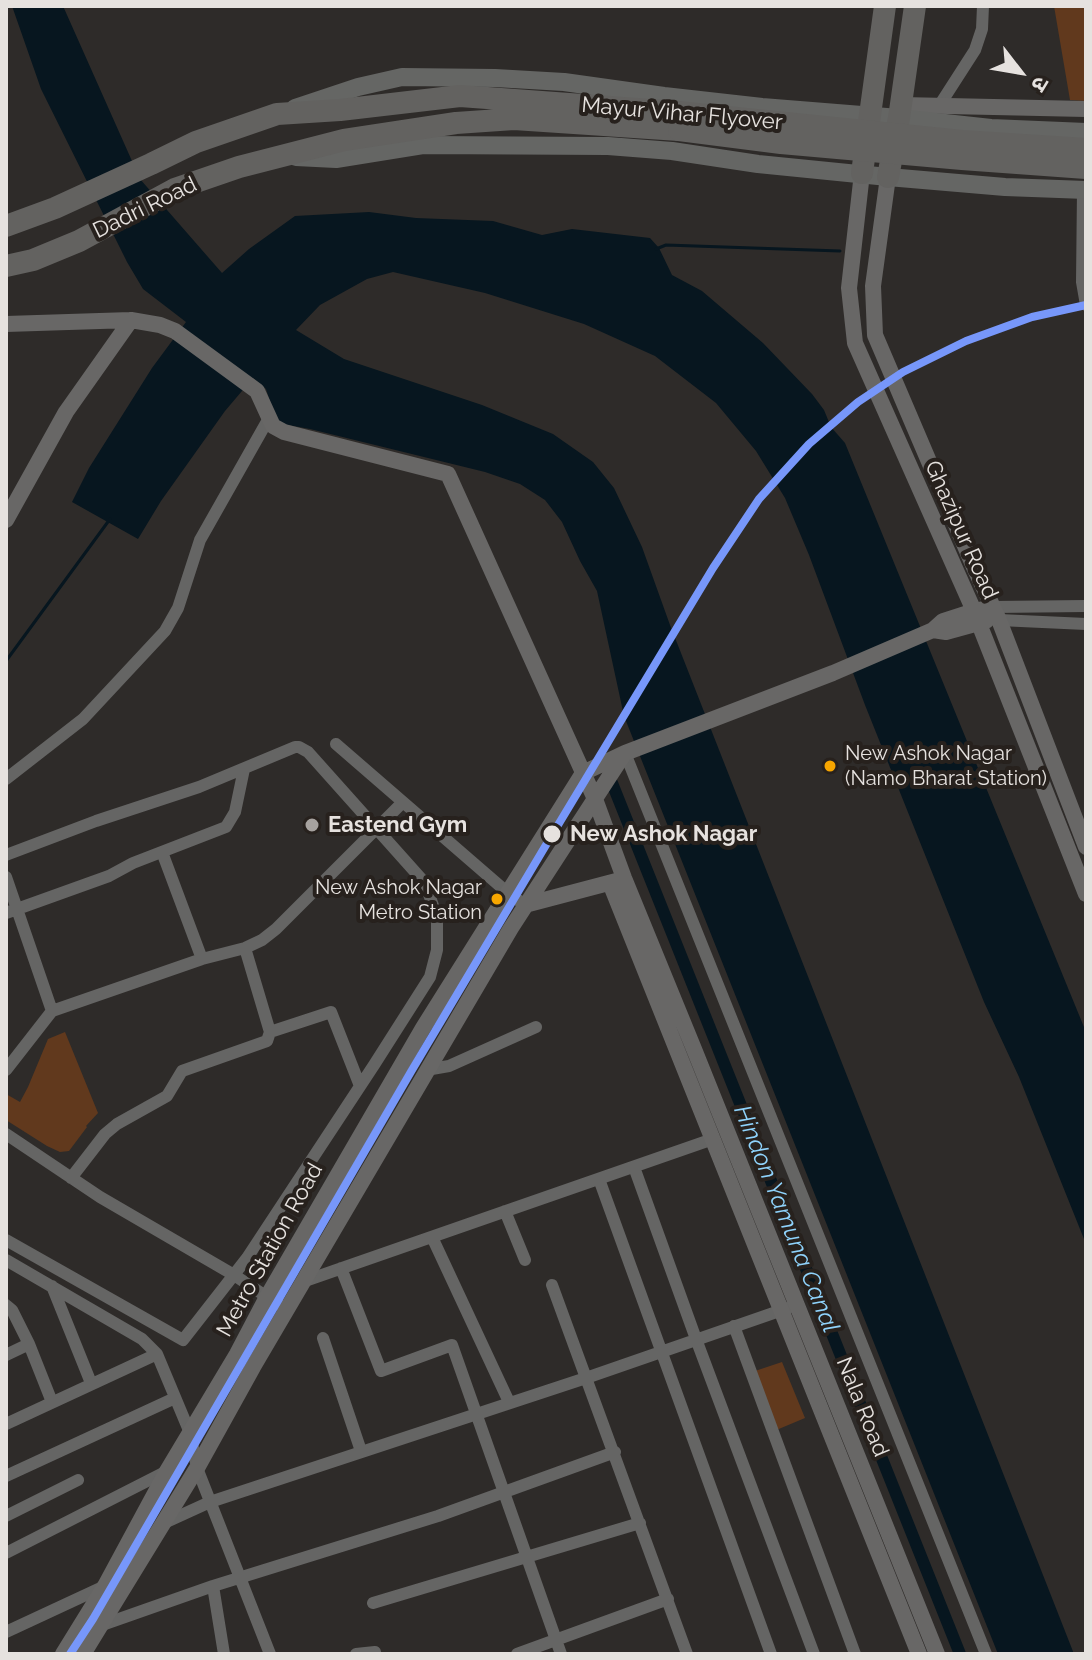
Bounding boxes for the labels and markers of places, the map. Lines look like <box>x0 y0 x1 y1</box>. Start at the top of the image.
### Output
place label: New Ashok Nagar (Namo Bharat Station) <box>845 742 1047 789</box>
marker: New Ashok Nagar (Namo Bharat Station) <box>822 758 838 774</box>
place label: Eastend Gym <box>328 812 467 838</box>
marker: Eastend Gym <box>303 816 321 834</box>
place label: New Ashok Nagar <box>570 821 757 847</box>
marker: New Ashok Nagar <box>541 823 563 845</box>
place label: New Ashok Nagar Metro Station <box>315 876 482 923</box>
marker: New Ashok Nagar Metro Station <box>489 891 505 907</box>

